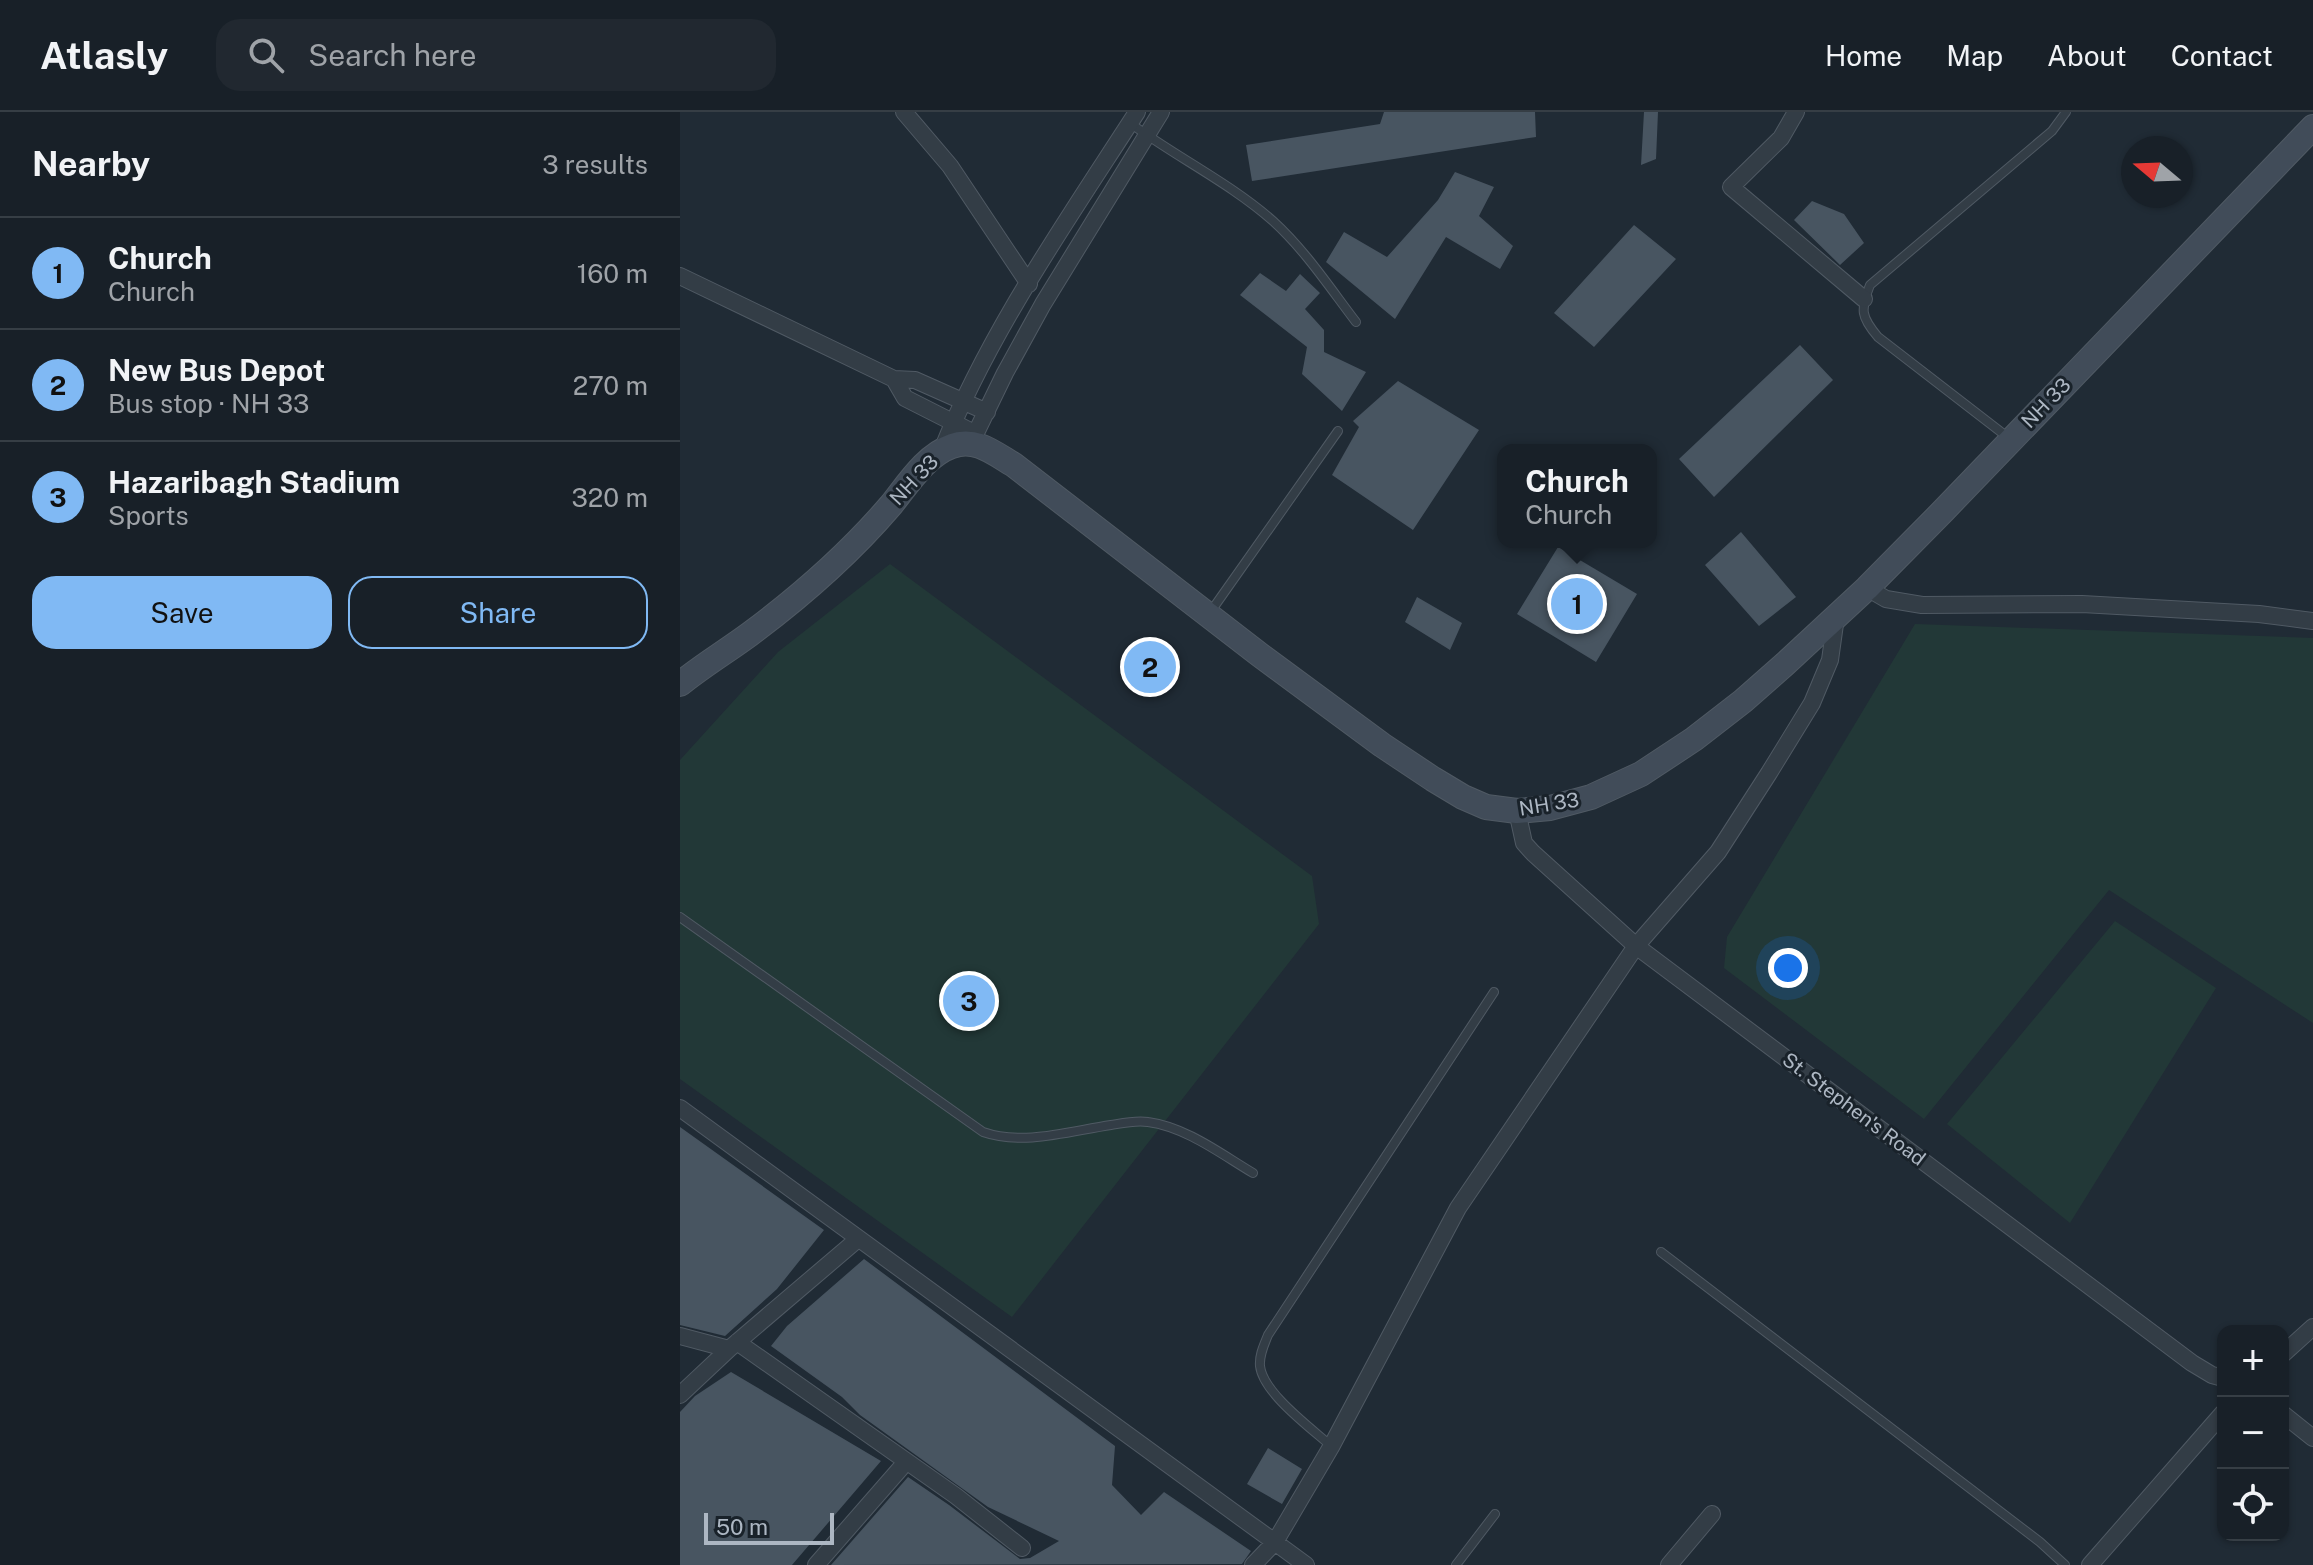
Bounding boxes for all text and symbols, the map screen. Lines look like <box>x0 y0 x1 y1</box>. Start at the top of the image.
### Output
search box <box>216 19 776 91</box>
text: Atlasly <box>40 33 168 78</box>
icon: search <box>244 33 288 77</box>
text: Search here <box>308 37 477 73</box>
text: Home <box>1825 39 1902 72</box>
text: Map <box>1946 39 2003 72</box>
text: About <box>2047 39 2127 72</box>
text: Contact <box>2171 39 2273 72</box>
north arrow <box>2121 136 2193 208</box>
text: Nearby <box>32 144 150 184</box>
text: 3 results <box>542 149 648 180</box>
text: Church <box>108 240 212 276</box>
text: 1 <box>52 258 64 289</box>
text: 160 m <box>577 258 648 289</box>
text: Church <box>108 276 195 307</box>
text: New Bus Depot <box>108 352 325 388</box>
text: 2 <box>50 370 66 401</box>
text: 270 m <box>573 370 648 401</box>
street label: NH 33 <box>2016 373 2076 433</box>
text: Bus stop · NH 33 <box>108 388 309 419</box>
popup <box>1497 444 1657 548</box>
street label: NH 33 <box>885 450 943 510</box>
text: Church <box>1525 463 1629 499</box>
text: Hazaribagh Stadium <box>108 464 400 500</box>
text: 3 <box>49 482 67 513</box>
text: 320 m <box>571 482 648 513</box>
text: Church <box>1525 499 1612 530</box>
text: Sports <box>108 500 189 531</box>
pin: 1 <box>1551 574 1603 634</box>
button: Save <box>32 576 332 649</box>
button: Share <box>348 576 648 649</box>
pin: 2 <box>1124 637 1176 697</box>
street label: NH 33 <box>1517 787 1581 821</box>
your location <box>1768 948 1808 988</box>
pin: 3 <box>943 971 995 1031</box>
street label: St. Stephen's Road <box>1778 1047 1930 1171</box>
map controls <box>2217 1325 2289 1541</box>
button: + <box>2217 1325 2289 1397</box>
button: − <box>2217 1397 2289 1469</box>
button: locate <box>2217 1469 2289 1541</box>
scale bar <box>704 1509 834 1545</box>
text: 50 m <box>716 1514 768 1540</box>

